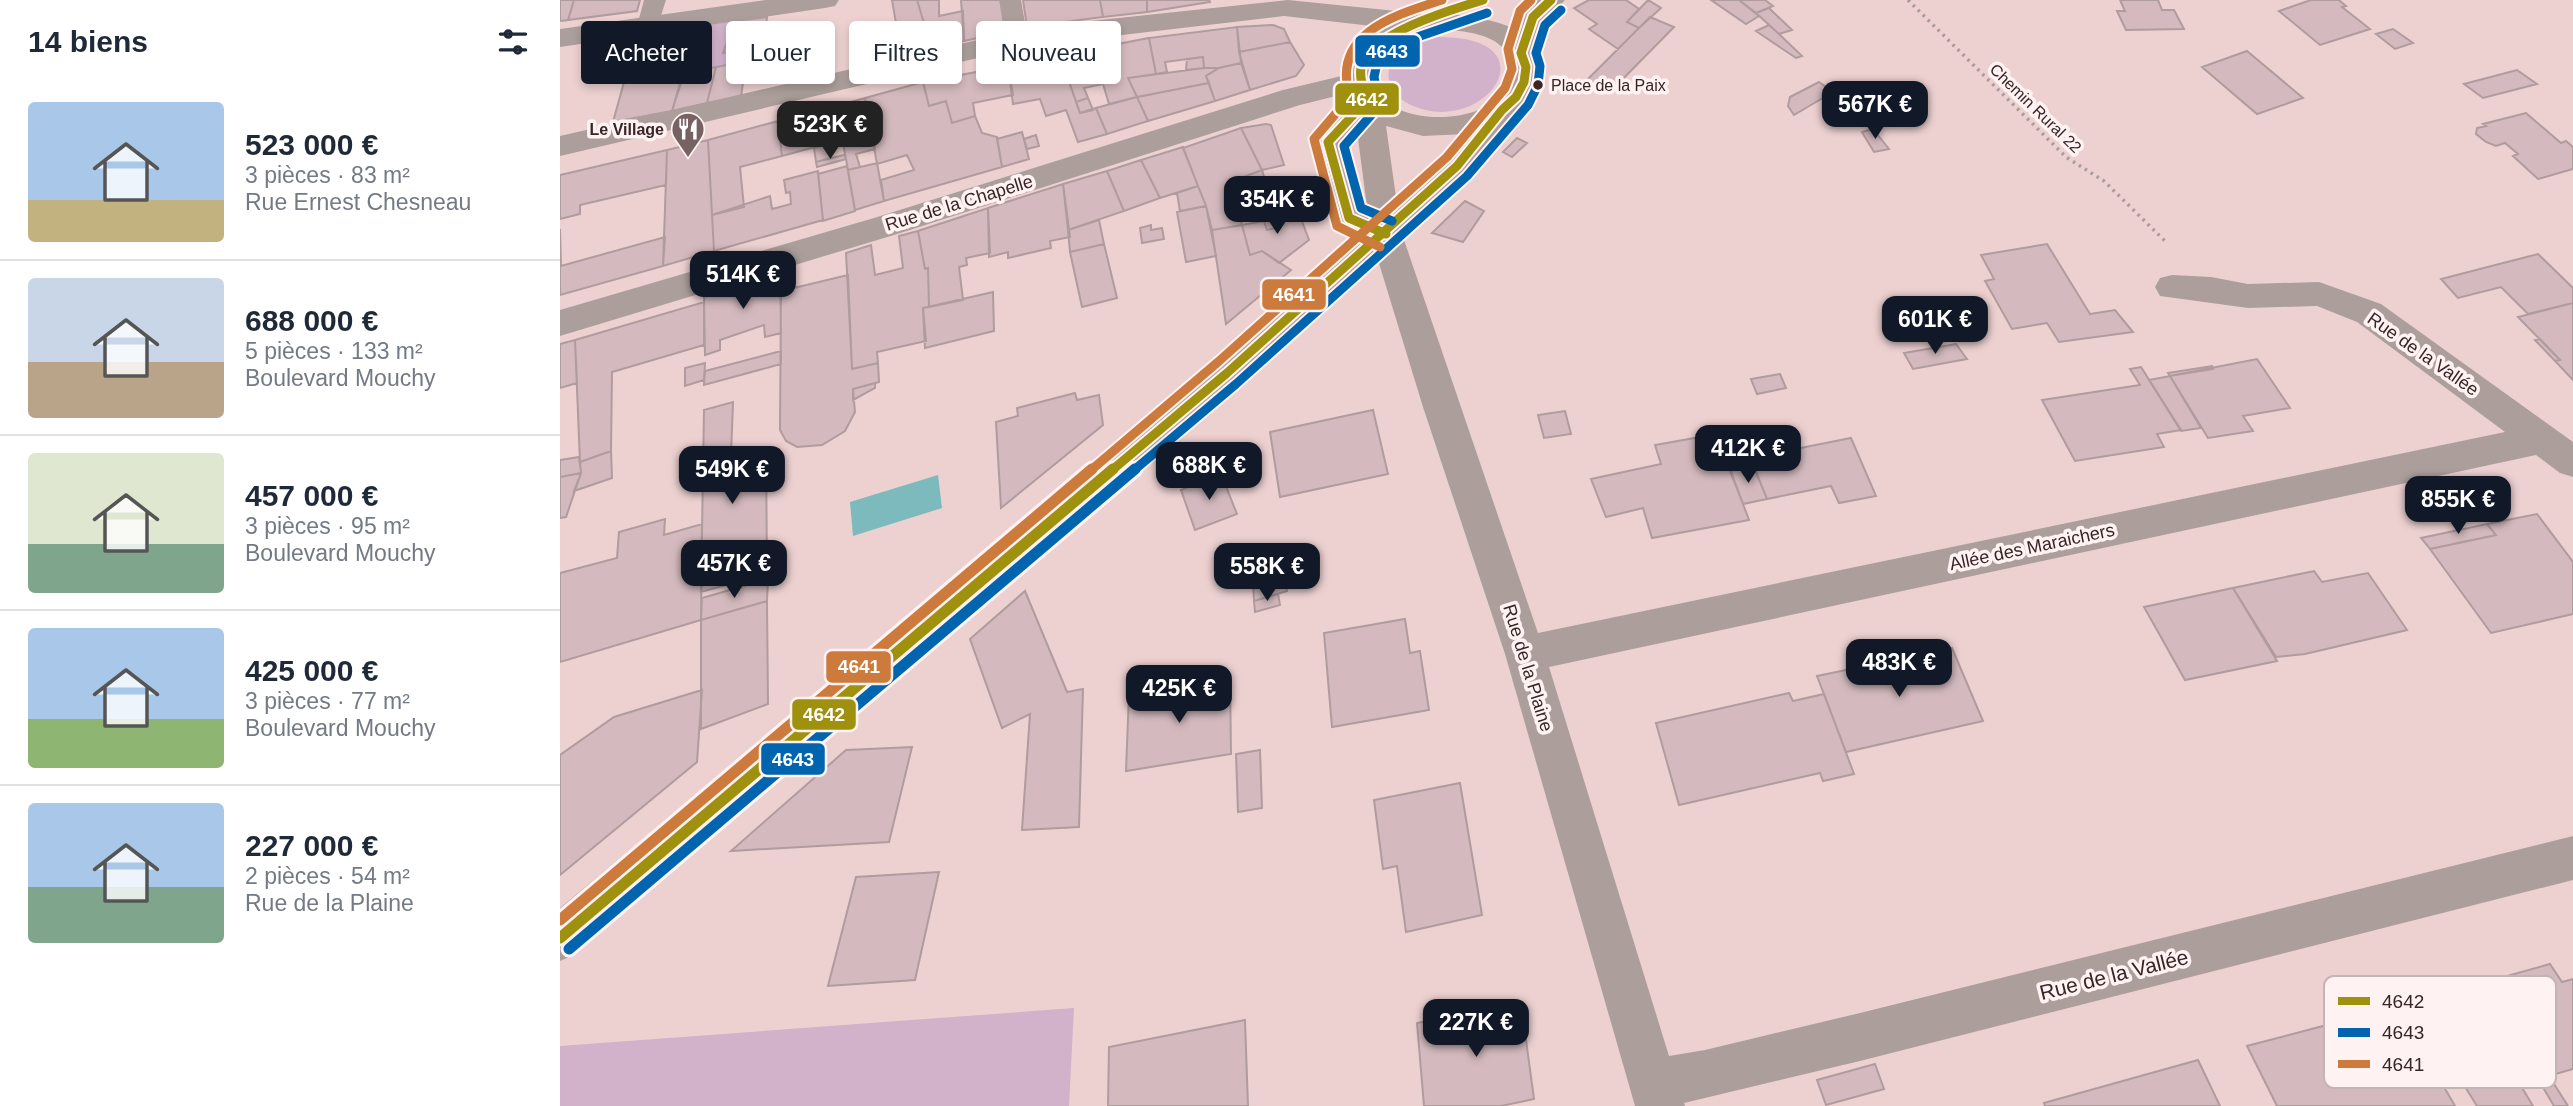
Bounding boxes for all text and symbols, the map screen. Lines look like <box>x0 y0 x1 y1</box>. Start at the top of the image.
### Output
chip: Acheter <box>581 21 712 84</box>
chip: Louer <box>726 21 835 84</box>
chip: Filtres <box>849 21 962 84</box>
chip: Nouveau <box>976 21 1121 84</box>
icon: filters <box>494 23 532 61</box>
text: 14 biens <box>28 25 148 58</box>
line badge: 4643 <box>1354 34 1421 68</box>
text: 4643 <box>1366 41 1408 62</box>
street label: Chemin Rural 22 <box>1987 61 2085 156</box>
place label: Place de la Paix <box>1551 77 1666 94</box>
marker: Place de la Paix <box>1531 78 1545 92</box>
line badge: 4642 <box>1334 82 1400 116</box>
pin: 567K € <box>1818 82 1932 141</box>
text: 4642 <box>1346 89 1388 110</box>
text: 567K € <box>1838 91 1912 117</box>
pin: 523K € <box>773 102 887 161</box>
restaurant icon: Le Village <box>669 110 707 159</box>
text: 523K € <box>793 111 867 137</box>
place label: Le Village <box>590 121 664 138</box>
text: 523 000 € <box>245 128 378 161</box>
icon: home <box>84 130 168 214</box>
text: 3 pièces · 83 m² <box>245 162 410 188</box>
street label: Rue de la Chapelle <box>883 171 1035 235</box>
pin: 354K € <box>1220 176 1334 236</box>
text: 354K € <box>1240 186 1314 212</box>
text: Rue Ernest Chesneau <box>245 189 471 215</box>
pin: 514K € <box>686 252 800 311</box>
text: 514K € <box>706 261 780 287</box>
line badge: 4641 <box>1261 278 1327 311</box>
text: 4641 <box>1273 284 1316 305</box>
pin: 601K € <box>1878 296 1992 356</box>
text: 688 000 € <box>245 304 378 337</box>
icon: home <box>84 306 168 390</box>
text: 601K € <box>1898 306 1972 332</box>
street label: Rue de la Vallée <box>2364 308 2482 400</box>
text: 5 pièces · 133 m² <box>245 338 423 364</box>
text: Boulevard Mouchy <box>245 365 436 391</box>
pin: 412K € <box>1691 426 1805 485</box>
text: 412K € <box>1711 435 1785 461</box>
pin: 688K € <box>1152 442 1266 502</box>
pin: 549K € <box>675 447 789 506</box>
text: 688K € <box>1172 452 1246 478</box>
text: 549K € <box>695 456 769 482</box>
pin: 855K € <box>2401 476 2515 536</box>
text: 457 000 € <box>245 479 378 512</box>
icon: home <box>84 481 168 565</box>
text: 855K € <box>2421 486 2495 512</box>
text: 3 pièces · 95 m² <box>245 513 410 539</box>
street label: Allée des Maraichers <box>1948 520 2116 574</box>
text: Boulevard Mouchy <box>245 540 436 566</box>
pin: 457K € <box>677 540 791 600</box>
pin: 558K € <box>1210 544 1324 603</box>
text: 457K € <box>697 550 771 576</box>
text: 558K € <box>1230 553 1304 579</box>
street label: Rue de la Plaine <box>1499 602 1557 734</box>
pin: 483K € <box>1842 640 1956 699</box>
text: 483K € <box>1862 649 1936 675</box>
line badge: 4641 <box>825 650 892 684</box>
text: 425 000 € <box>245 654 378 687</box>
icon: home <box>84 656 168 740</box>
text: 4641 <box>838 656 881 677</box>
pin: 425K € <box>1122 666 1236 725</box>
text: 425K € <box>1142 675 1216 701</box>
text: 3 pièces · 77 m² <box>245 688 410 714</box>
line badge: 4642 <box>791 698 857 731</box>
text: 4642 <box>803 704 845 725</box>
text: Boulevard Mouchy <box>245 715 436 741</box>
line badge: 4643 <box>760 742 826 776</box>
text: 4643 <box>772 749 814 770</box>
text: 227 000 € <box>245 829 378 862</box>
icon: home <box>84 831 168 915</box>
text: 2 pièces · 54 m² <box>245 863 410 889</box>
text: Rue de la Plaine <box>245 890 414 916</box>
street label: Rue de la Vallée <box>2037 945 2191 1004</box>
legend <box>2324 976 2556 1088</box>
text: 4642 <box>2382 991 2424 1012</box>
pin: 227K € <box>1419 1000 1533 1059</box>
text: 227K € <box>1439 1009 1513 1035</box>
text: 4643 <box>2382 1022 2424 1043</box>
text: 4641 <box>2382 1054 2424 1075</box>

